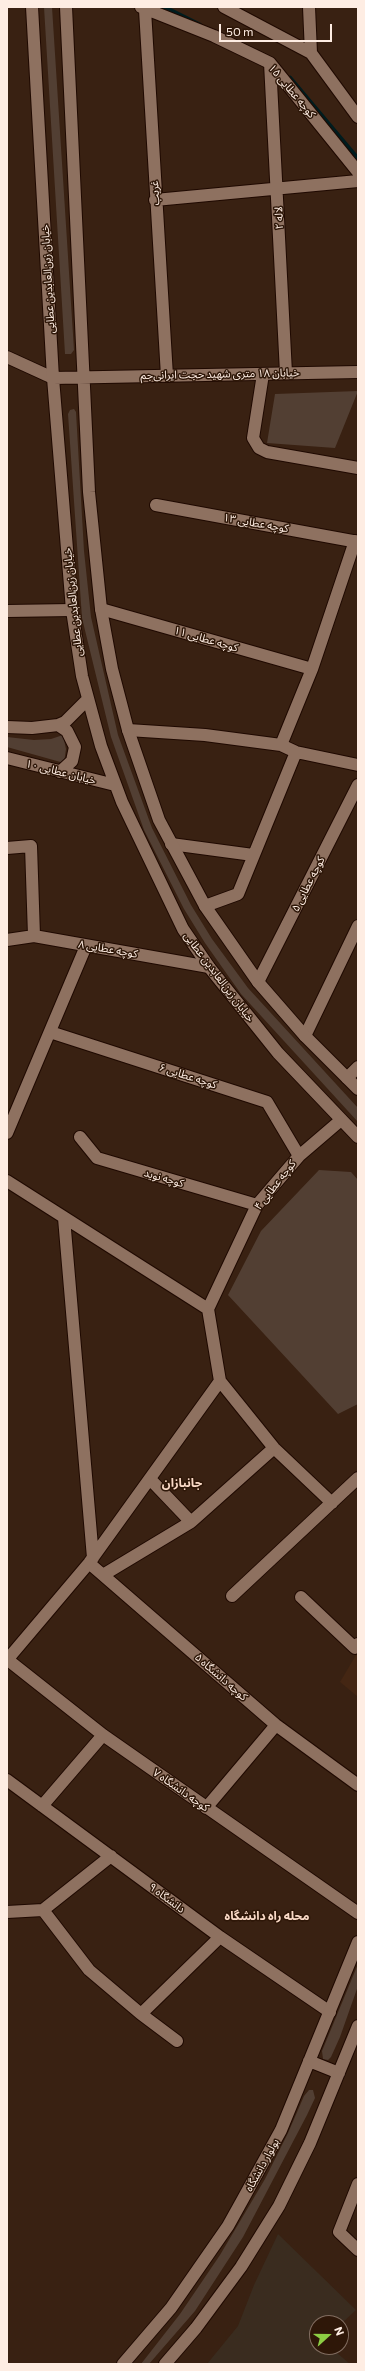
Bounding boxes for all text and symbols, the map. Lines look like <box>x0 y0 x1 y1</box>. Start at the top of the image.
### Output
scale bar <box>221 16 334 42</box>
text: 50 m <box>226 24 254 38</box>
street label: کوچه عطایی ۱۵ <box>266 61 318 121</box>
street label: غریب <box>148 180 162 206</box>
street label: لاله ۲ <box>272 206 286 230</box>
street label: خیابان زین‌العابدین عطایی <box>39 224 57 334</box>
street label: خیابان ۱۸ متری شهید حجت ایرانی‌جم <box>140 366 300 382</box>
street label: کوچه عطایی ۱۳ <box>222 511 290 535</box>
street label: خیابان زین‌العابدین عطایی <box>61 547 85 657</box>
street label: کوچه عطایی ۱۱ <box>172 624 240 654</box>
street label: خیابان عطایی ۱۰ <box>24 757 98 787</box>
street label: کوچه عطایی ۵ <box>289 854 327 914</box>
street label: خیابان زین‌العابدین عطایی <box>181 929 257 1025</box>
street label: کوچه عطایی ۸ <box>77 937 139 961</box>
street label: کوچه عطایی ۶ <box>157 1060 219 1092</box>
street label: کوچه عطایی ۴ <box>251 1157 299 1213</box>
street label: کوچه نوید <box>143 1166 185 1190</box>
district label: جانبازان <box>162 1476 202 1490</box>
street label: کوچه دانشگاه ۵ <box>192 1651 250 1703</box>
street label: کوچه دانشگاه ۷ <box>150 1766 212 1814</box>
street label: دانشگاه ۹ <box>146 1880 188 1916</box>
district label: محله راه دانشگاه <box>225 1909 309 1923</box>
street label: بولوار دانشگاه <box>242 2136 282 2194</box>
north arrow <box>309 2315 349 2355</box>
text: N <box>332 2325 347 2337</box>

